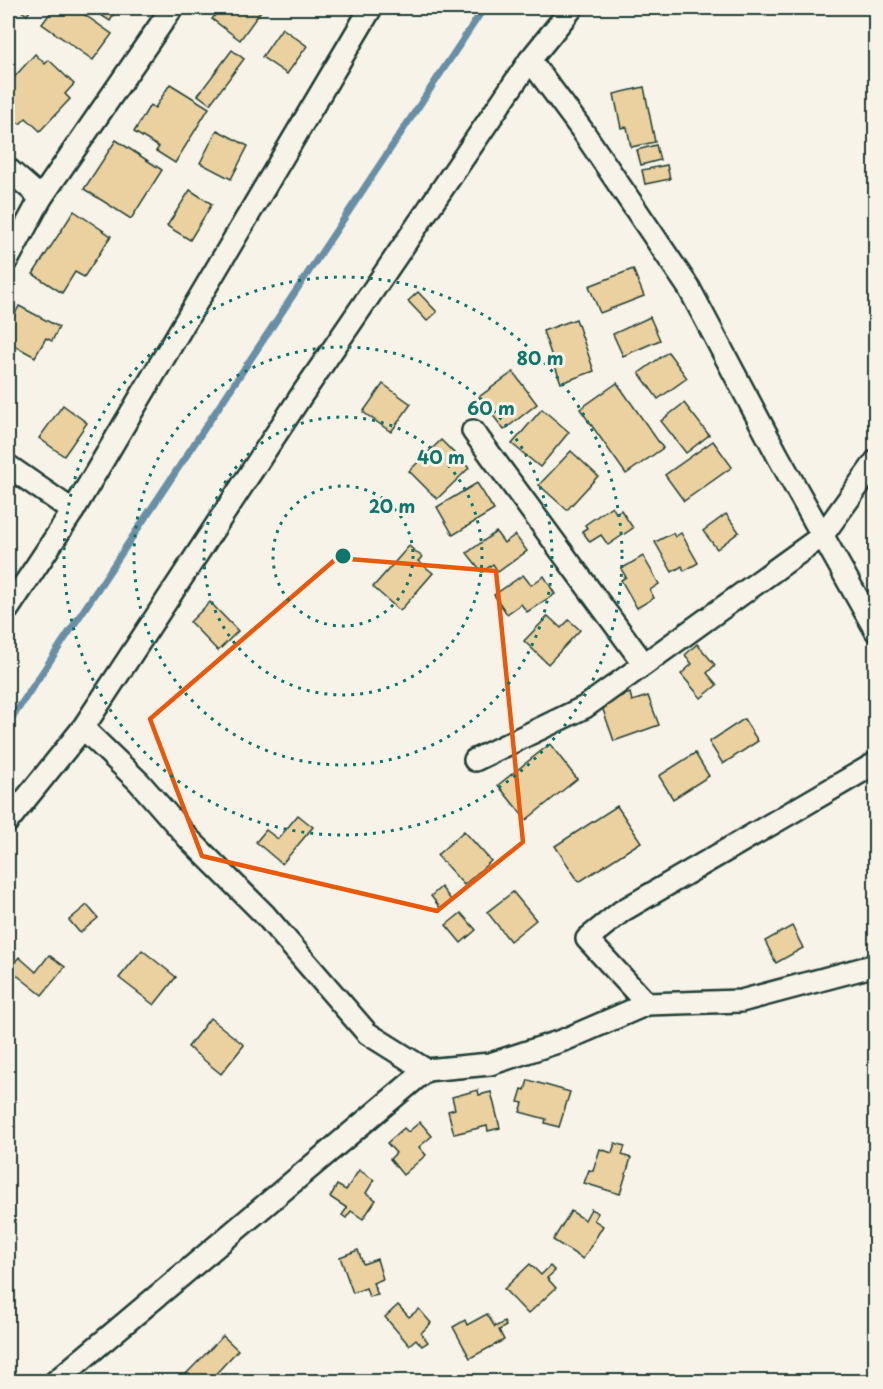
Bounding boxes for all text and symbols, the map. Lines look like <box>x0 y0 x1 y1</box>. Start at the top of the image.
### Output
text: 80 m <box>516 344 564 371</box>
text: 60 m <box>467 394 515 421</box>
text: 40 m <box>417 443 465 470</box>
text: 20 m <box>369 492 415 519</box>
centre of rings <box>333 546 353 566</box>

